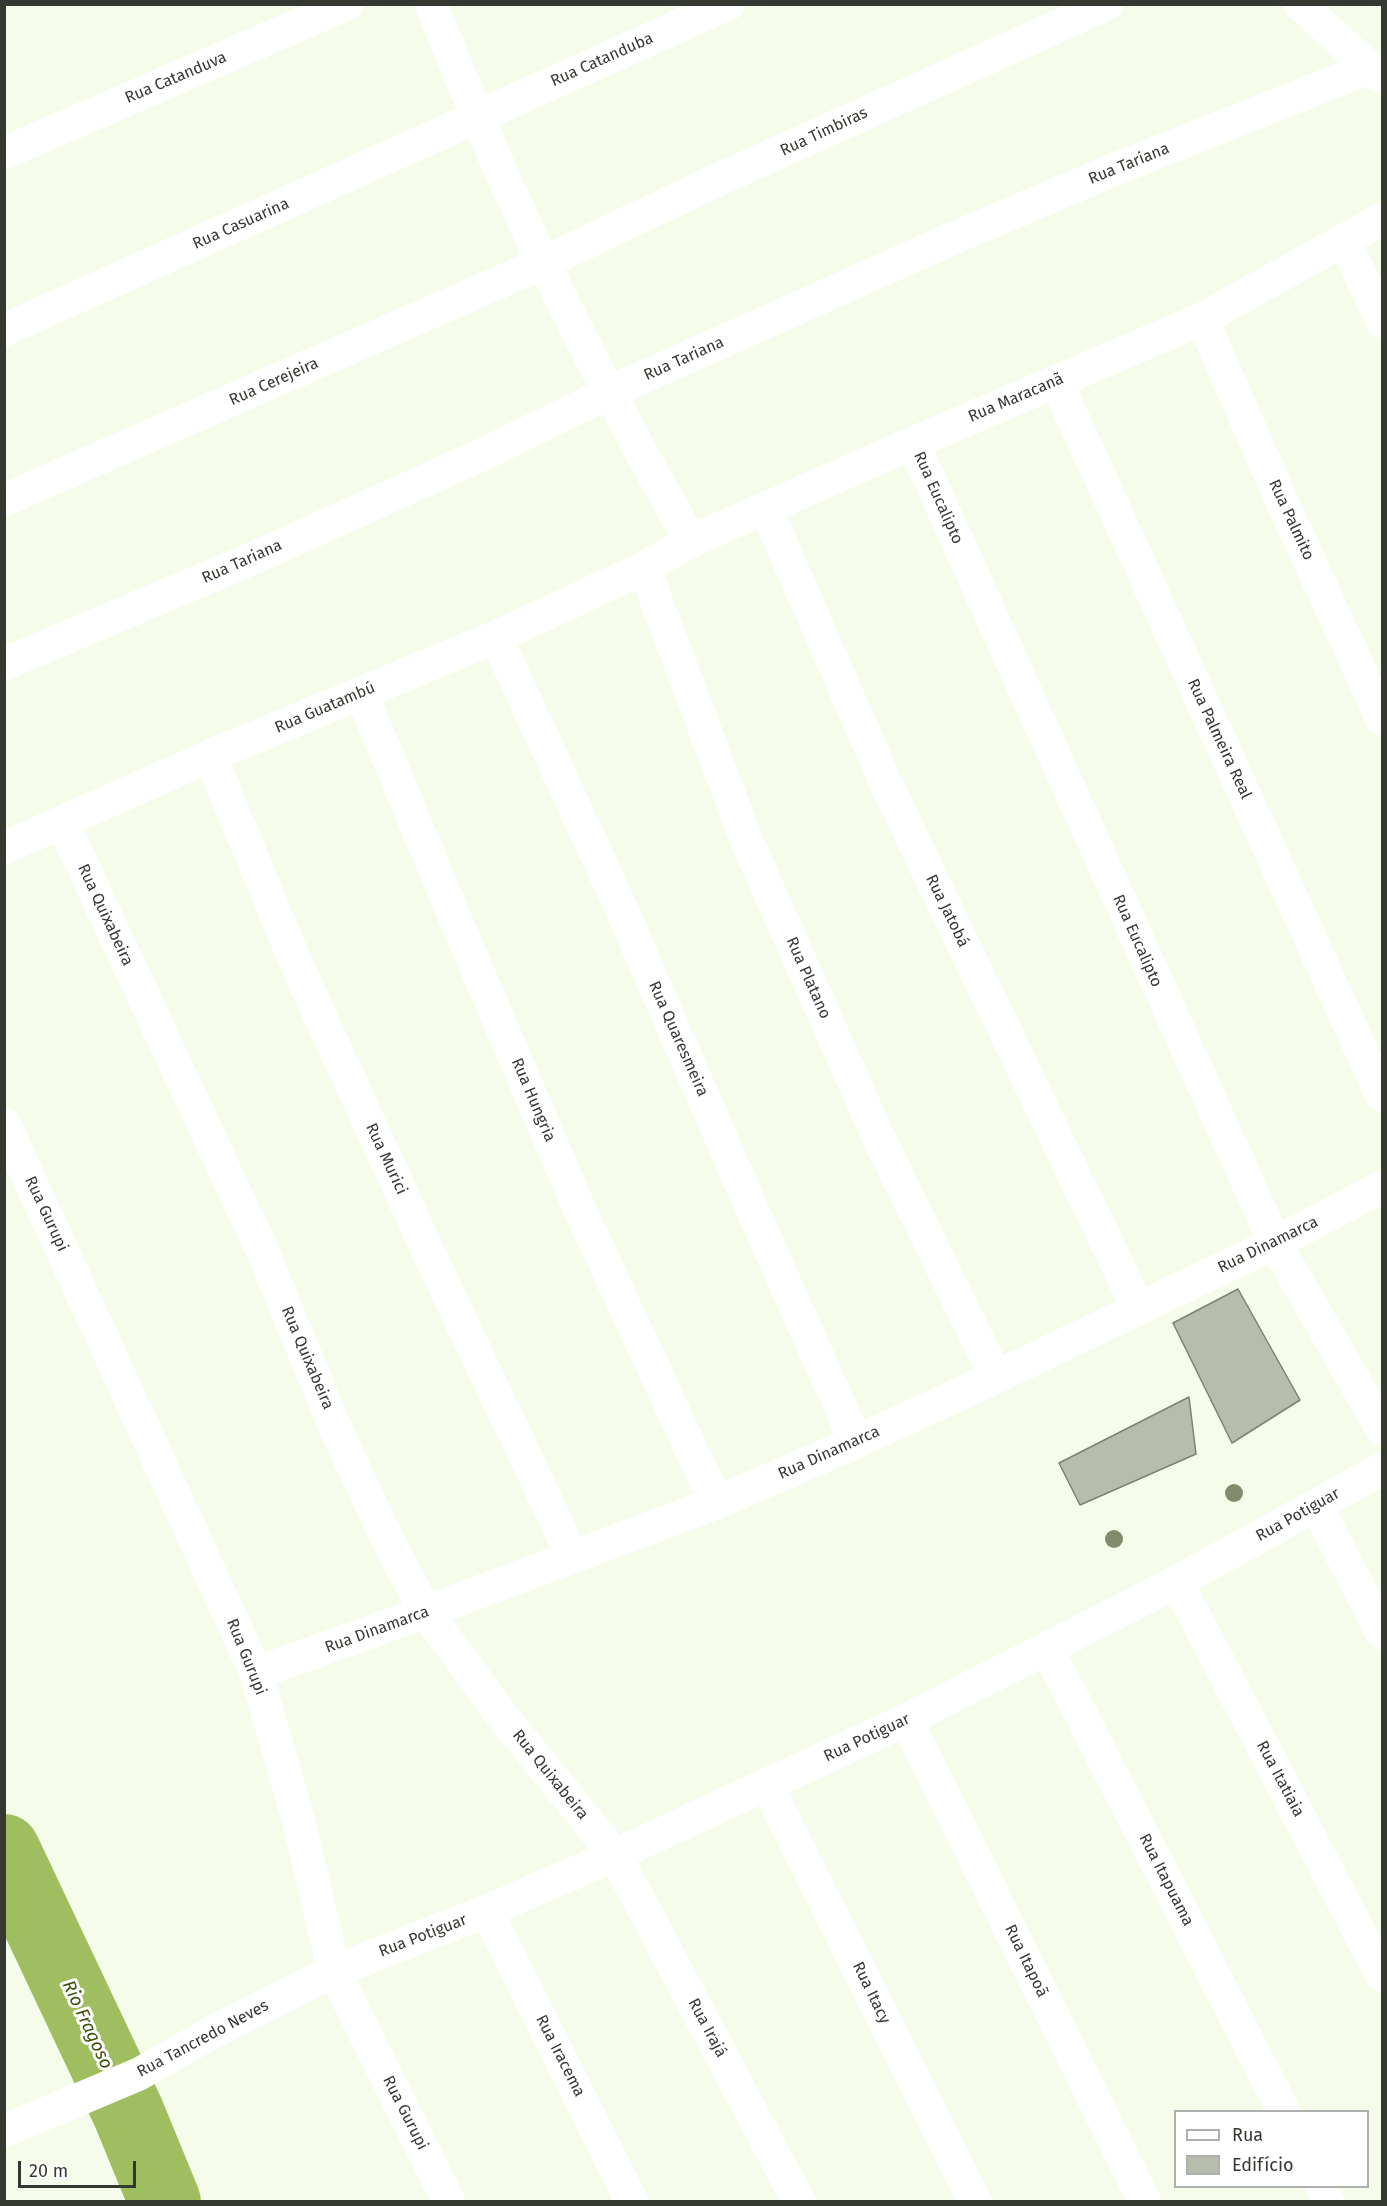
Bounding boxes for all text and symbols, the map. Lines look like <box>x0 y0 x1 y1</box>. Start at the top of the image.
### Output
street label: Rua Catanduba <box>548 29 656 91</box>
street label: Rua Catanduva <box>122 48 230 108</box>
street label: Rua Timbiras <box>777 103 871 161</box>
street label: Rua Tariana <box>1086 139 1172 189</box>
street label: Rua Casuarina <box>190 194 292 254</box>
street label: Rua Tariana <box>641 333 727 385</box>
street label: Rua Cerejeira <box>226 354 322 410</box>
street label: Rua Maracanã <box>965 369 1067 427</box>
street label: Rua Eucalipto <box>909 449 967 547</box>
street label: Rua Palmito <box>1264 477 1318 563</box>
street label: Rua Tariana <box>199 536 285 588</box>
street label: Rua Palmeira Real <box>1183 676 1255 802</box>
street label: Rua Guatambú <box>272 678 378 738</box>
street label: Rua Quixabeira <box>73 861 137 969</box>
street label: Rua Jatobá <box>921 872 973 950</box>
street label: Rua Eucalipto <box>1108 892 1166 990</box>
street label: Rua Platano <box>781 934 835 1022</box>
street label: Rua Quaresmeira <box>644 978 712 1100</box>
street label: Rua Hungria <box>507 1055 559 1145</box>
street label: Rua Murici <box>361 1120 411 1198</box>
street label: Rua Gurupi <box>20 1173 72 1255</box>
street label: Rua Dinamarca <box>1215 1212 1321 1278</box>
street label: Rua Quixabeira <box>277 1304 337 1412</box>
street label: Rua Dinamarca <box>775 1422 883 1484</box>
street label: Rua Potiguar <box>1253 1484 1343 1546</box>
street label: Rua Dinamarca <box>322 1602 432 1658</box>
street label: Rua Gurupi <box>222 1616 270 1698</box>
street label: Rua Potiguar <box>821 1710 913 1766</box>
street label: Rua Quixabeira <box>508 1726 592 1824</box>
street label: Rua Itatiaia <box>1252 1738 1308 1820</box>
street label: Rua Itapuama <box>1135 1831 1197 1929</box>
street label: Rua Potiguar <box>376 1910 470 1962</box>
street label: Rua Itapoã <box>1000 1922 1052 2000</box>
street label: Rua Itacy <box>848 1959 894 2027</box>
water label: Rio Fragoso <box>57 1977 117 2073</box>
street label: Rua Irajá <box>684 1995 730 2061</box>
street label: Rua Tancredo Neves <box>134 1996 272 2082</box>
street label: Rua Iracema <box>531 2012 589 2100</box>
street label: Rua Gurupi <box>378 2073 432 2153</box>
legend <box>1174 2110 1369 2188</box>
text: Rua <box>1232 2124 1263 2146</box>
scale bar <box>21 2149 140 2187</box>
text: Edifício <box>1232 2154 1294 2176</box>
text: 20 m <box>29 2160 68 2182</box>

